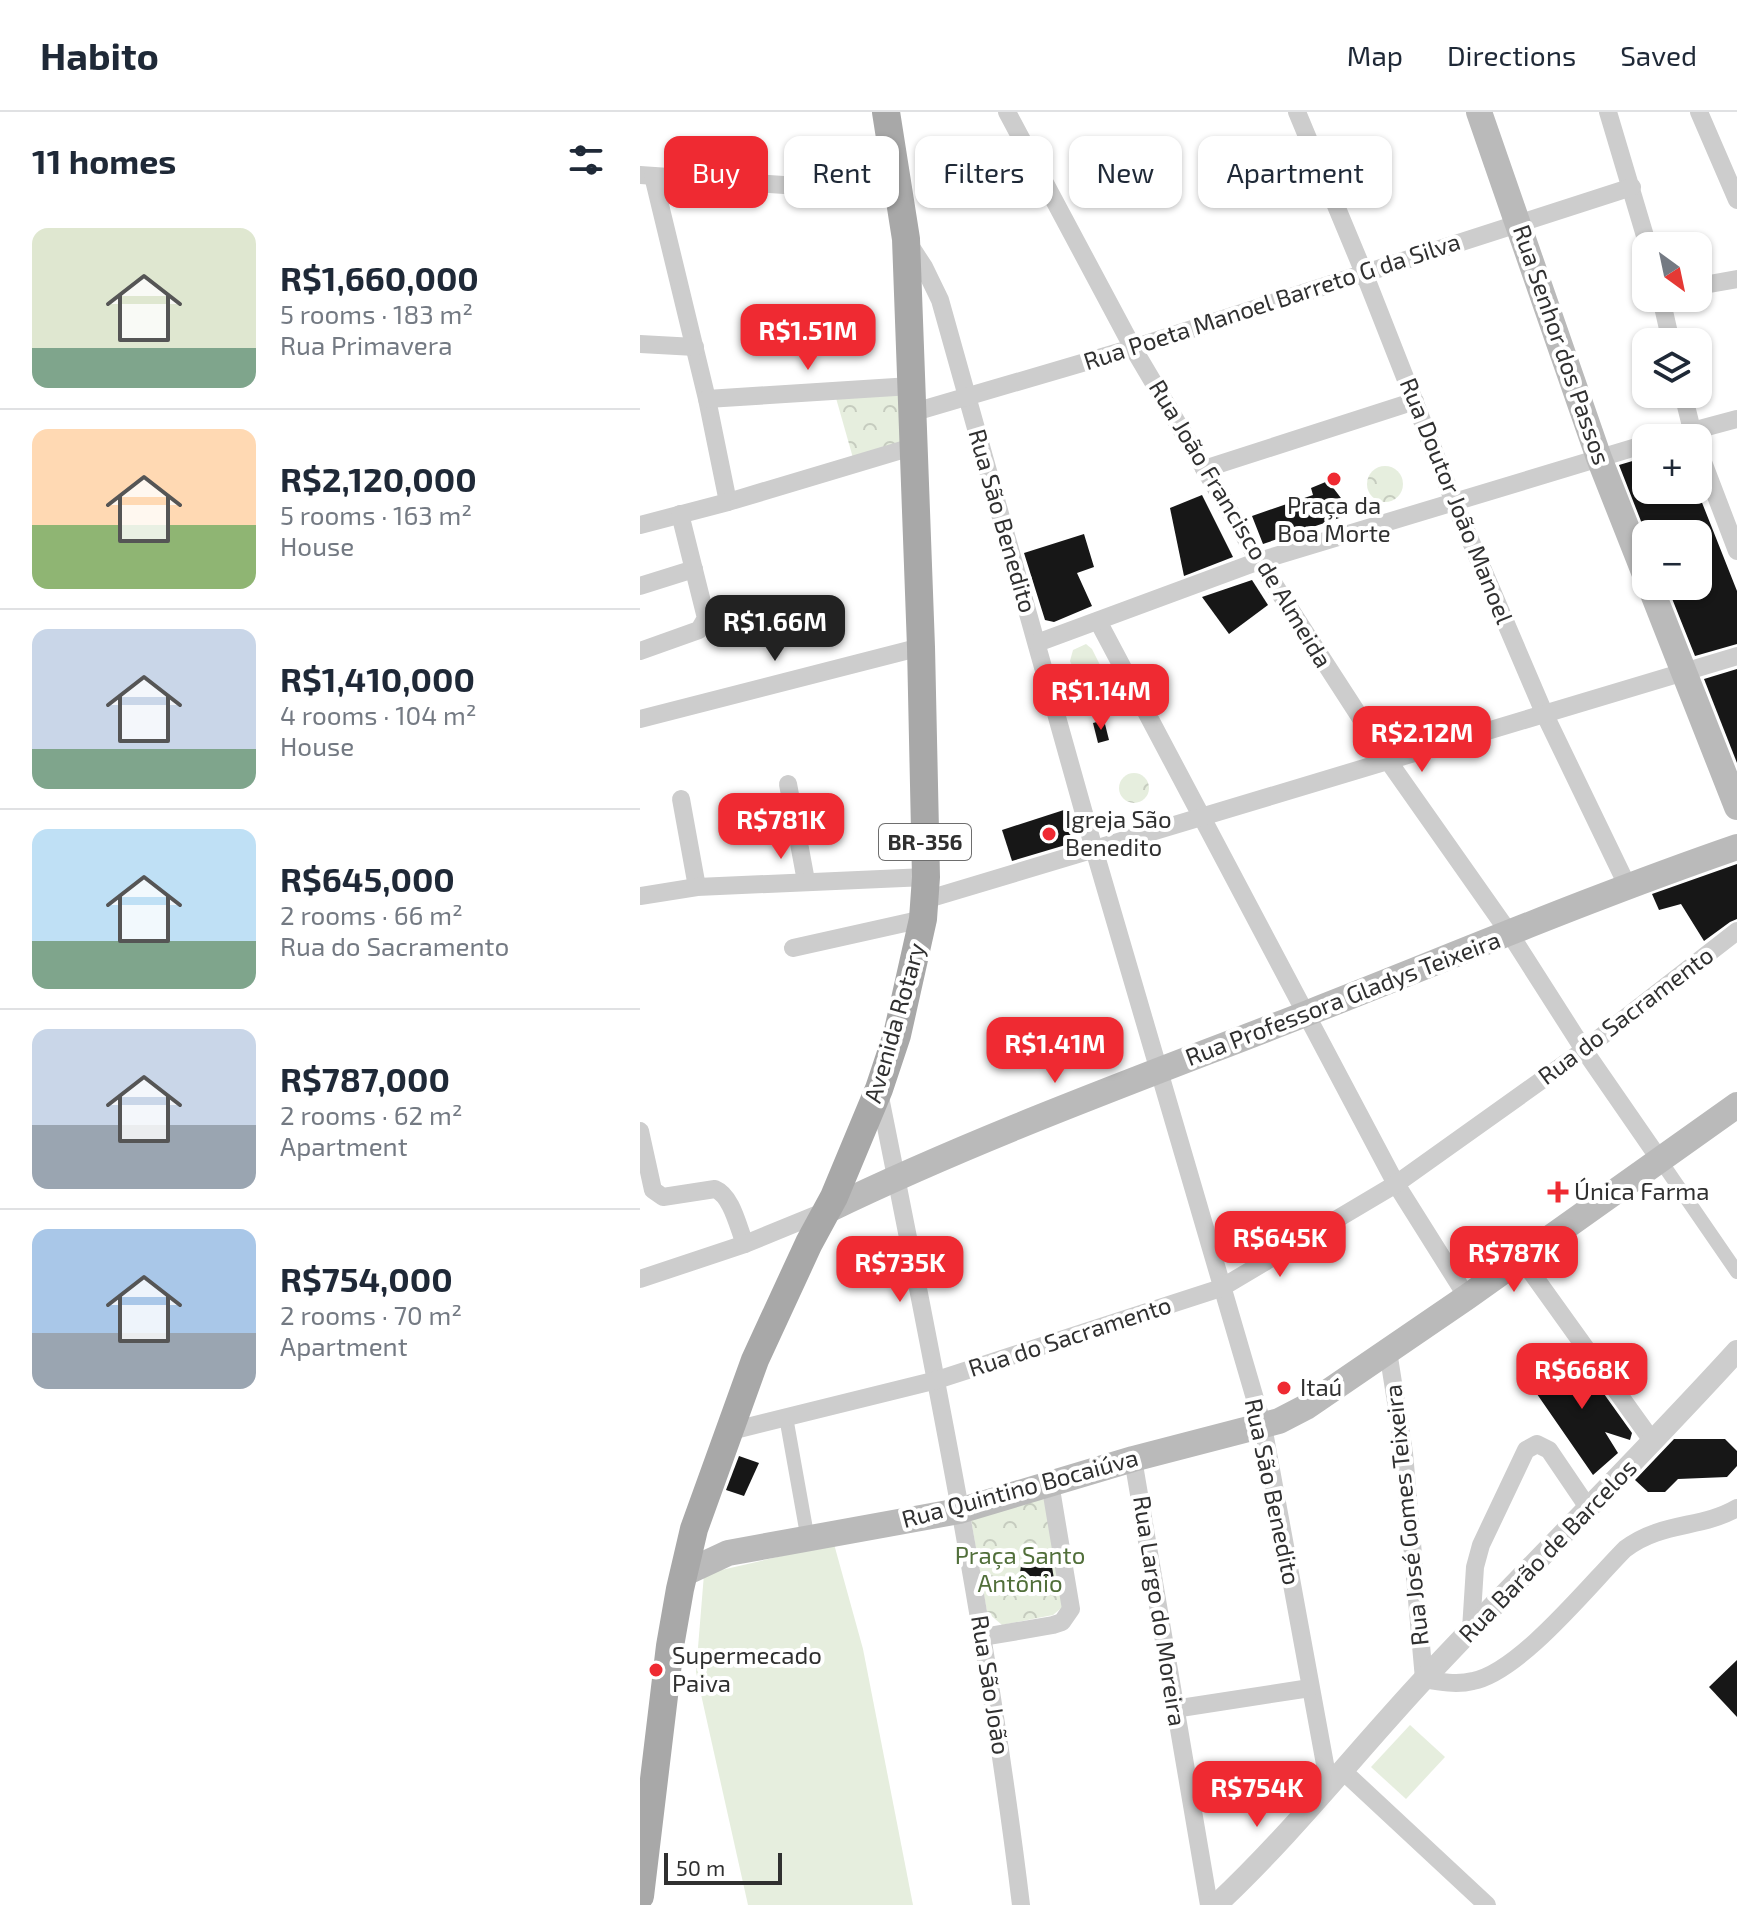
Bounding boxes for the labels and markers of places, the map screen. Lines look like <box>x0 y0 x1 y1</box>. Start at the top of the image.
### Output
pin: R$1.51M <box>734 304 882 372</box>
marker: Praça da Boa Morte <box>1325 470 1343 488</box>
place label: Praça da Boa Morte <box>1277 490 1391 547</box>
pin: R$1.66M <box>701 595 849 663</box>
pin: R$1.14M <box>1027 664 1175 732</box>
pin: R$2.12M <box>1348 706 1496 774</box>
pin: R$781K <box>716 793 846 861</box>
place label: Igreja São Benedito <box>1065 804 1172 861</box>
marker: Igreja São Benedito <box>1040 825 1058 843</box>
pin: R$1.41M <box>981 1017 1129 1085</box>
place label: Única Farma <box>1574 1176 1710 1205</box>
marker: Única Farma <box>1549 1183 1567 1201</box>
pin: R$645K <box>1215 1211 1345 1279</box>
pin: R$787K <box>1449 1226 1579 1294</box>
pin: R$735K <box>835 1236 965 1304</box>
pin: R$668K <box>1517 1343 1647 1411</box>
place label: Itaú <box>1300 1372 1342 1401</box>
marker: Itaú <box>1275 1379 1293 1397</box>
place label: Supermecado Paiva <box>672 1640 822 1697</box>
marker: Supermecado Paiva <box>647 1661 665 1679</box>
pin: R$754K <box>1192 1761 1322 1829</box>

